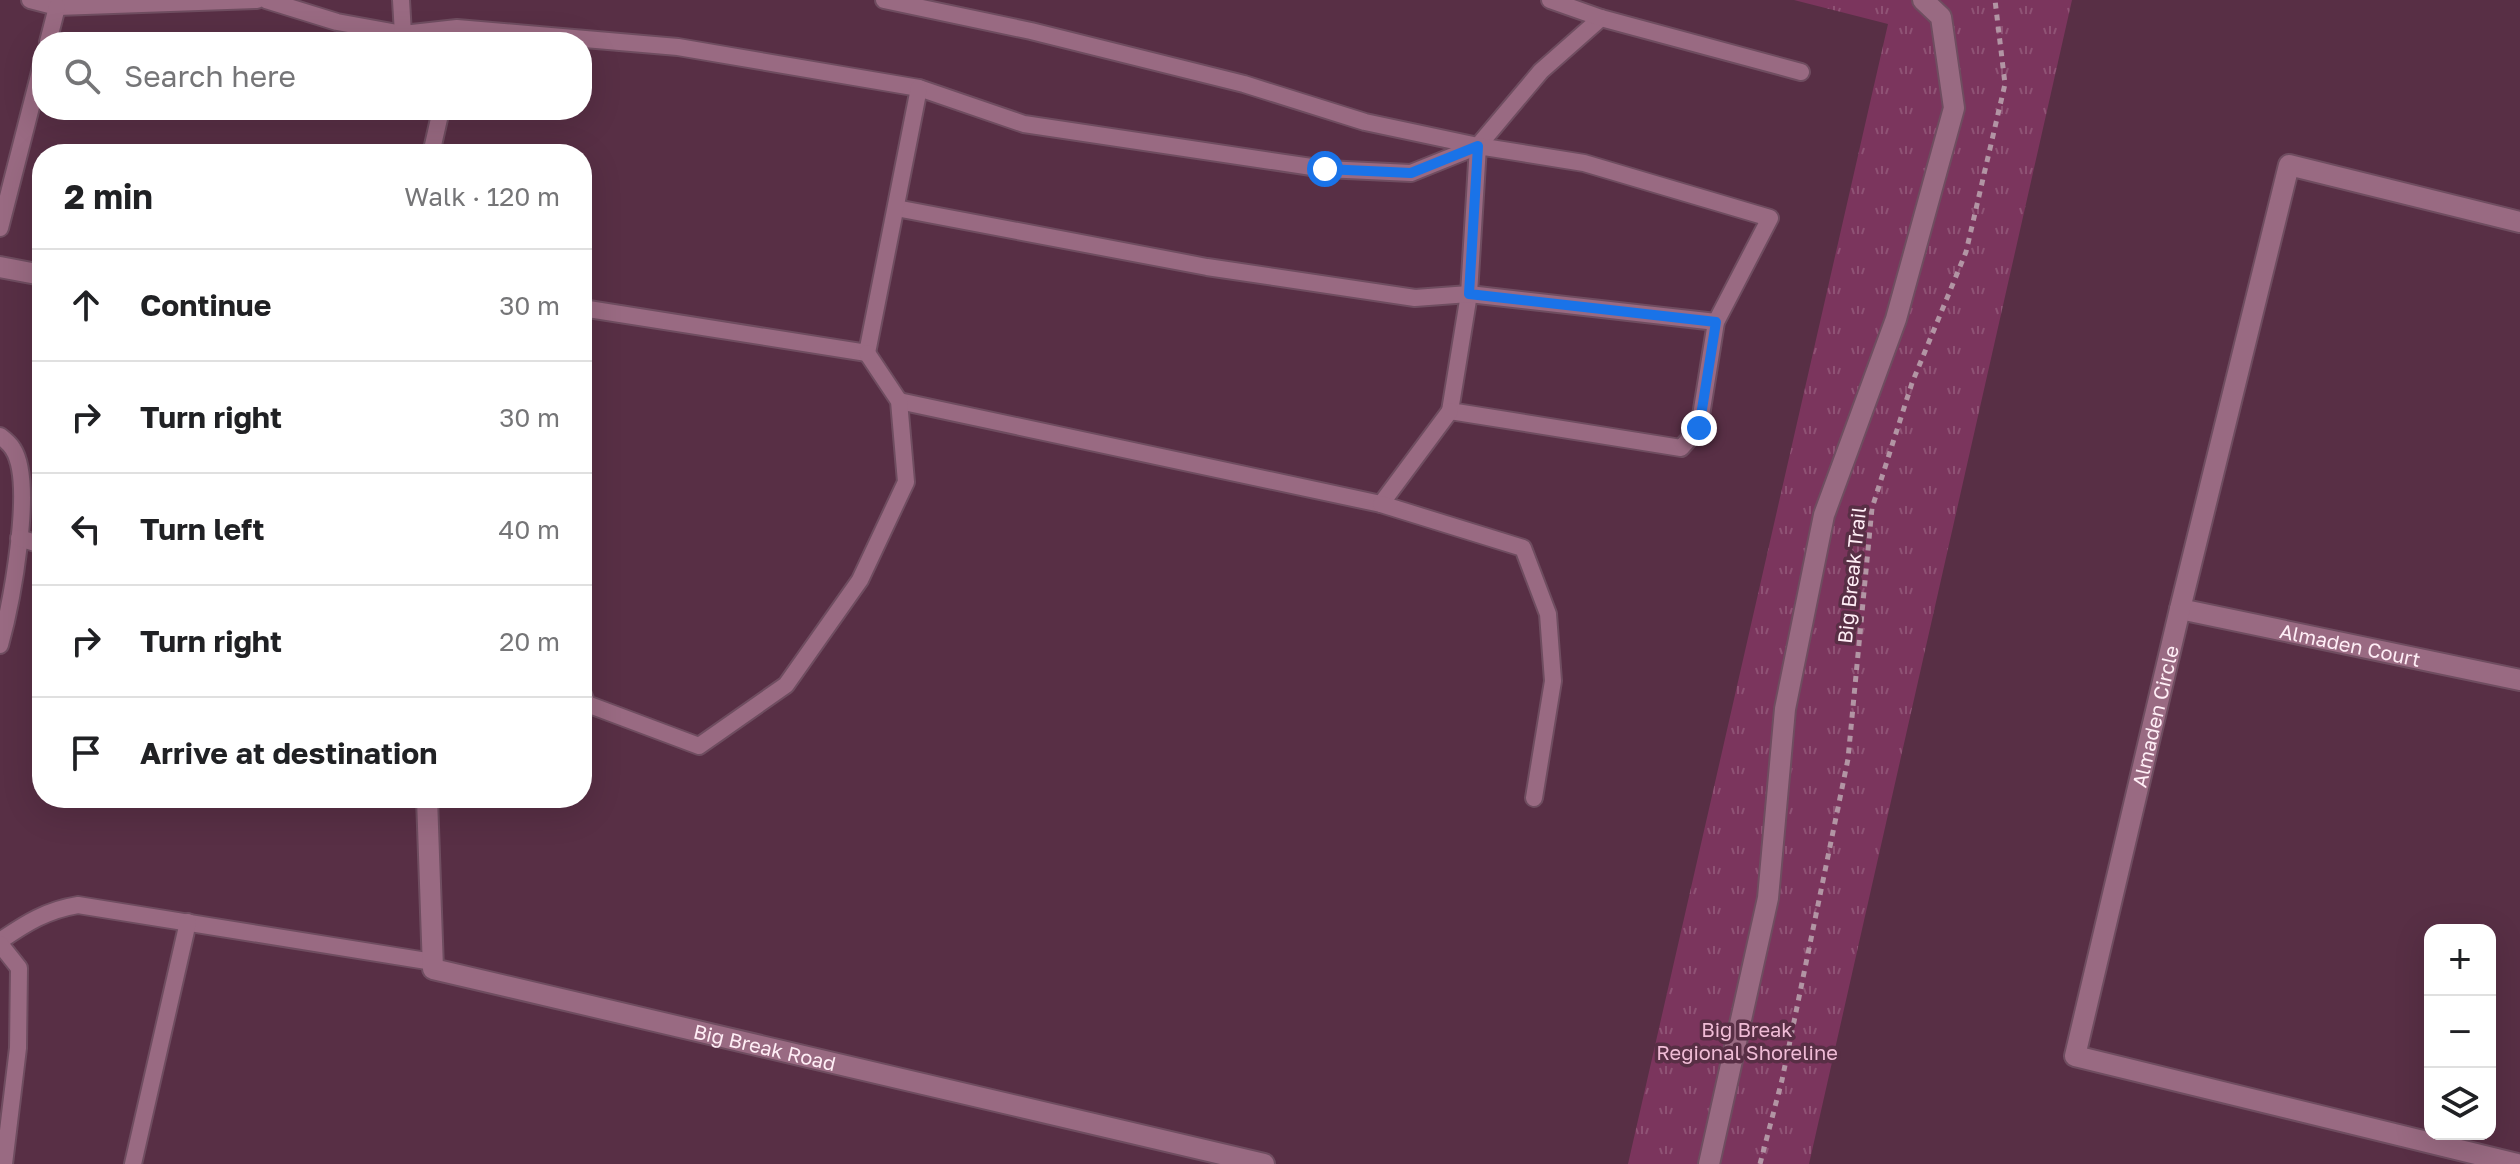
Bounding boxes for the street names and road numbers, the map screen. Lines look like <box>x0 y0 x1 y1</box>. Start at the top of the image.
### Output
street label: Big Break Trail <box>1832 505 1870 645</box>
street label: Almaden Court <box>2278 618 2423 671</box>
street label: Almaden Circle <box>2127 643 2183 790</box>
street label: Big Break Road <box>691 1019 838 1075</box>

